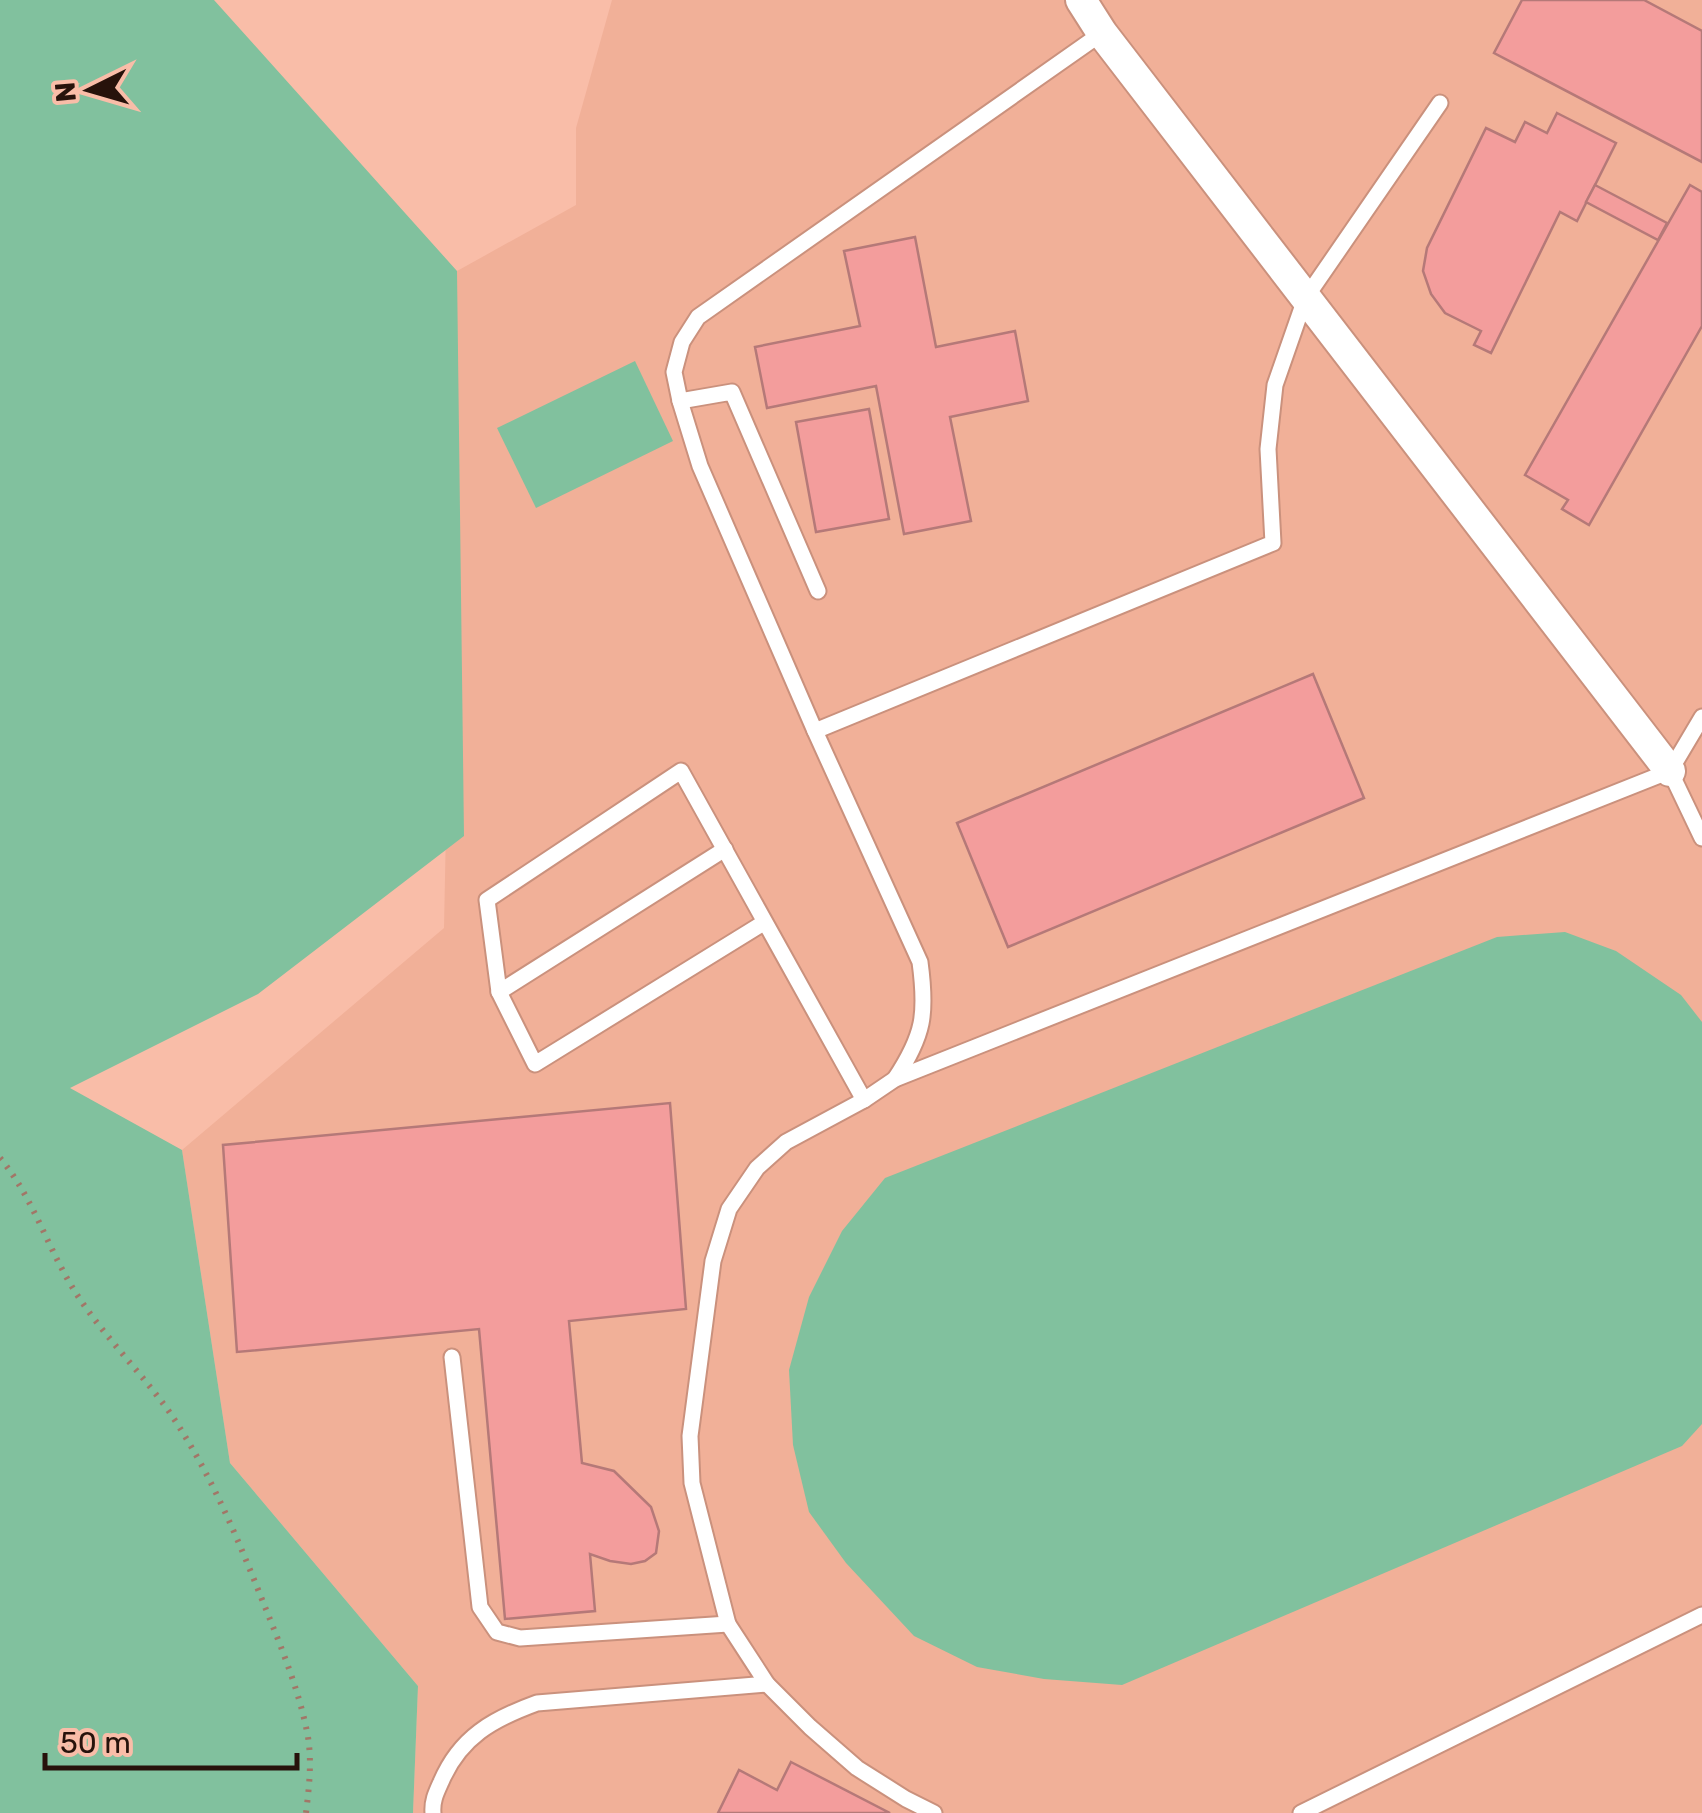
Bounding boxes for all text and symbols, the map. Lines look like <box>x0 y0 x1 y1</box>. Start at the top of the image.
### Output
north arrow <box>40 40 140 140</box>
text: N <box>48 81 83 104</box>
scale bar <box>45 1708 298 1770</box>
text: 50 m <box>60 1725 131 1761</box>

